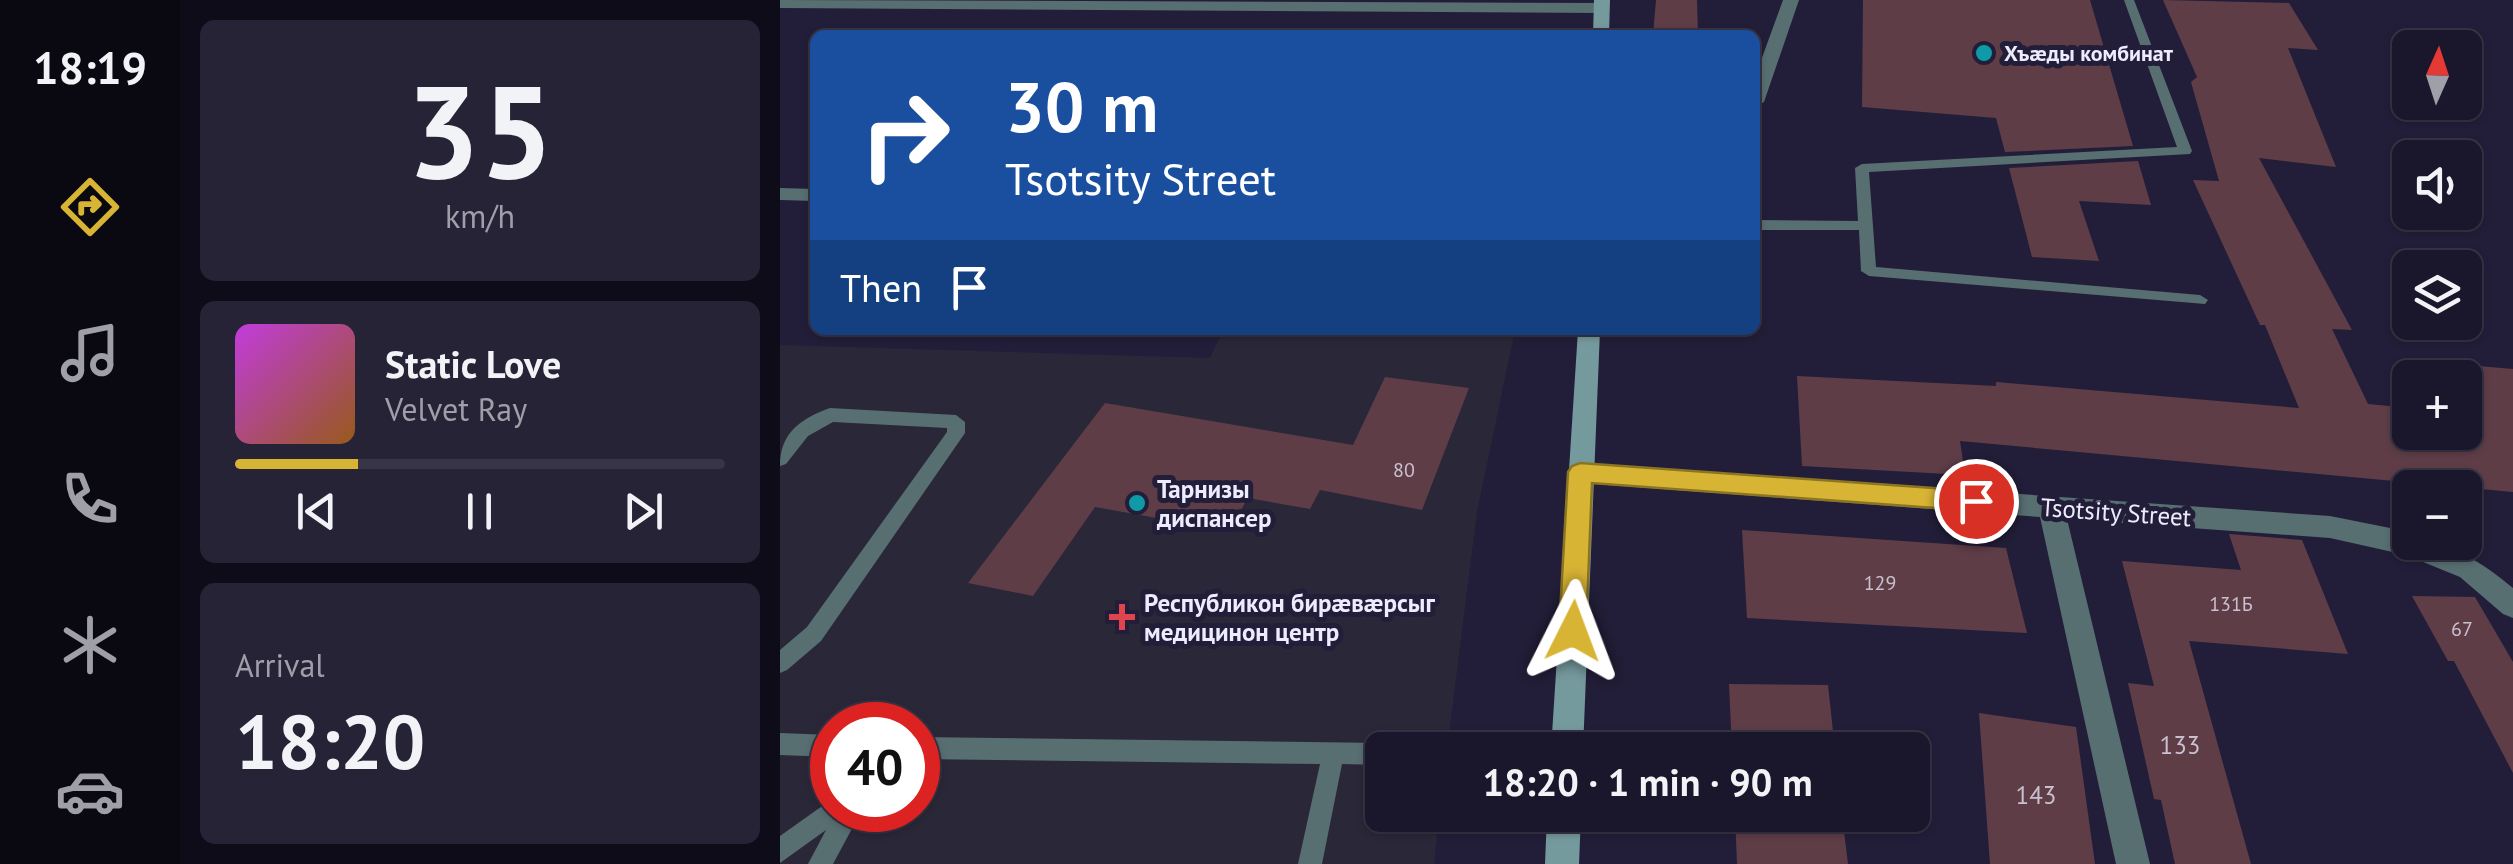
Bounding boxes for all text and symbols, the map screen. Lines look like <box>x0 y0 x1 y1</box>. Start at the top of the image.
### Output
north arrow <box>2392 30 2482 120</box>
map controls <box>2392 30 2482 560</box>
text: 18:19 <box>33 38 147 96</box>
place label: Хъæды комбинат <box>2004 39 2174 67</box>
marker: Хъæды комбинат <box>1973 42 1995 64</box>
text: 35 <box>406 46 554 214</box>
text: 30 m <box>1005 61 1158 151</box>
icon: right <box>840 70 970 200</box>
button: sound <box>2392 140 2482 230</box>
text: Tsotsity Street <box>1005 149 1276 207</box>
icon: directions <box>55 172 125 242</box>
text: km/h <box>445 195 515 237</box>
button: layers <box>2392 250 2482 340</box>
icon: arrive <box>942 260 997 315</box>
text: Then <box>840 263 922 312</box>
icon: music <box>55 318 125 388</box>
text: Static Love <box>385 339 561 388</box>
button: + <box>2392 360 2482 450</box>
text: Velvet Ray <box>385 388 527 430</box>
house number: 80 <box>1393 457 1415 483</box>
pin <box>1934 459 2019 544</box>
icon: phone <box>55 464 125 534</box>
button: − <box>2392 470 2482 560</box>
place label: Тарнизы диспансер <box>1156 473 1271 534</box>
icon: arrive <box>1949 474 2004 529</box>
icon: previous <box>289 484 344 539</box>
icon: pause <box>452 484 507 539</box>
icon: next <box>616 484 671 539</box>
street label: Tsotsity Street <box>2040 491 2193 533</box>
marker: Тарнизы диспансер <box>1126 492 1148 514</box>
house number: 129 <box>1864 570 1896 596</box>
position arrow <box>1521 579 1625 683</box>
place label: Республикон бирæвæрсыг медицинон центр <box>1144 587 1435 648</box>
house number: 131Б <box>2209 591 2253 617</box>
marker: Республикон бирæвæрсыг медицинон центр <box>1109 604 1135 630</box>
icon: climate <box>55 610 125 680</box>
house number: 67 <box>2451 616 2473 642</box>
text: Arrival <box>235 644 325 686</box>
text: 18:20 <box>235 693 425 790</box>
speed limit sign: 40 <box>810 702 940 832</box>
house number: 133 <box>2160 729 2200 761</box>
icon: car <box>55 756 125 826</box>
text: 18:20 · 1 min · 90 m <box>1482 757 1813 806</box>
house number: 143 <box>2016 779 2056 811</box>

